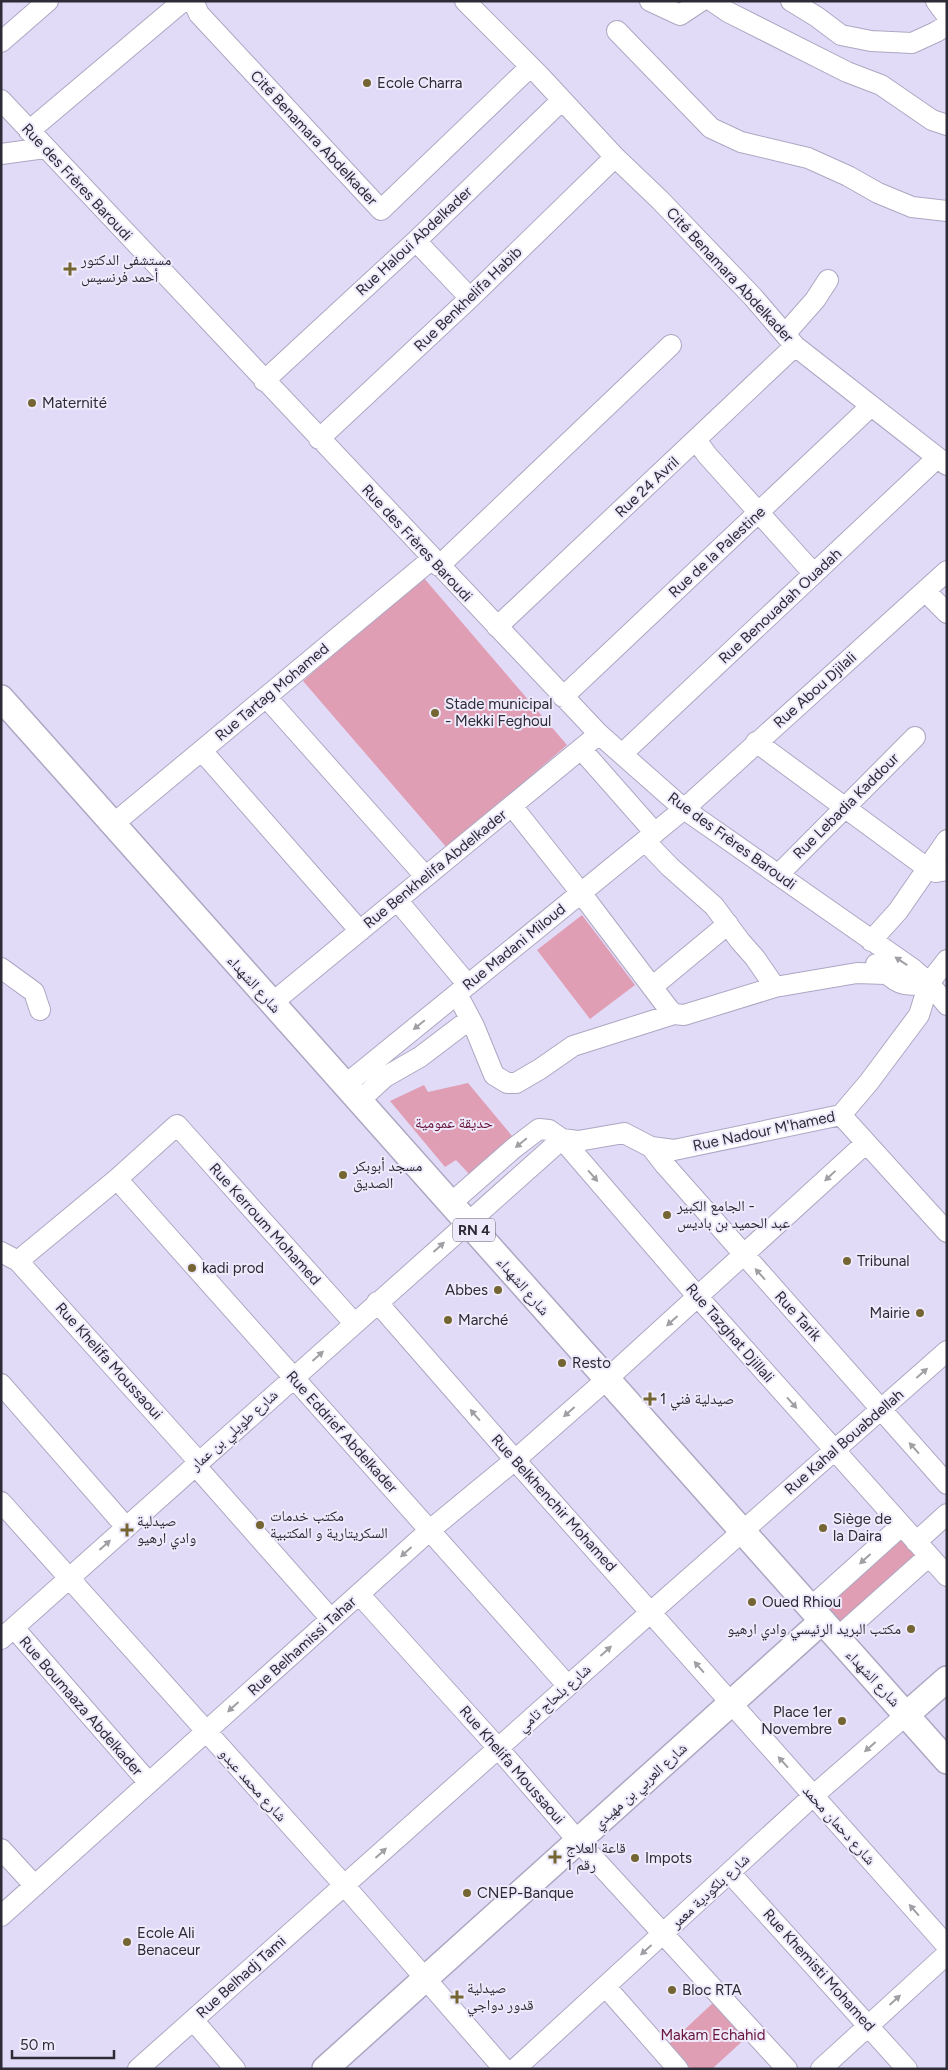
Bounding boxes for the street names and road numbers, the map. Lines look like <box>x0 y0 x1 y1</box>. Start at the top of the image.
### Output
street label: Cité Benamara Abdelkader <box>247 67 381 209</box>
street label: Rue des Frères Baroudi <box>18 120 136 244</box>
street label: Rue Haloui Abdelkader <box>352 183 476 299</box>
street label: Cité Benamara Abdelkader <box>663 204 797 346</box>
street label: Rue Benkhelifa Habib <box>410 243 526 355</box>
street label: Rue 24 Avril <box>611 453 683 521</box>
street label: Rue des Frères Baroudi <box>358 481 476 605</box>
street label: Rue de la Palestine <box>665 503 769 601</box>
street label: Rue Benouadah Ouadah <box>715 544 845 668</box>
street label: Rue Tartag Mohamed <box>212 639 332 745</box>
street label: Rue Abou Djilali <box>770 648 860 732</box>
street label: Rue Lebadia Kaddour <box>789 749 903 863</box>
street label: Rue des Frères Baroudi <box>665 789 799 893</box>
street label: Rue Benkhelifa Abdelkader <box>360 806 510 932</box>
street label: Rue Madani Miloud <box>459 900 569 994</box>
street label: شارع الشهداء <box>223 951 285 1017</box>
street label: Rue Nadour M'hamed <box>691 1107 837 1155</box>
street label: Rue Kerroum Mohamed <box>206 1159 324 1289</box>
road number: RN 4 <box>453 1218 495 1242</box>
street label: شارع الشهداء <box>492 1253 553 1320</box>
street label: Rue Tazghat Djillali <box>682 1280 778 1386</box>
street label: Rue Tarik <box>771 1287 825 1345</box>
street label: Rue Khelifa Moussaoui <box>52 1299 166 1423</box>
street label: Rue Eddrief Abdelkader <box>282 1367 402 1497</box>
street label: Rue Kahal Bouabdellah <box>781 1385 907 1499</box>
street label: شارع طويلي بن عمار <box>186 1386 284 1477</box>
street label: Rue Belkhenchir Mohamed <box>488 1431 620 1575</box>
street label: Rue Belhamissi Tahar <box>244 1593 360 1699</box>
street label: Rue Boumaaza Abdelkader <box>16 1633 146 1779</box>
street label: شارع الشهداء <box>841 1646 904 1711</box>
street label: شارع بلحاج تامي <box>513 1660 597 1738</box>
street label: Rue Khelifa Moussaoui <box>456 1702 568 1828</box>
street label: شارع العربي بن مهيدي <box>589 1739 693 1835</box>
street label: شارع محمد عبدو <box>215 1745 291 1826</box>
street label: شارع دحمان محمد <box>798 1782 879 1869</box>
street label: شارع بلكودية معمر <box>666 1850 754 1933</box>
street label: Rue Khemisti Mohamed <box>759 1905 879 2035</box>
street label: Rue Belhadj Tami <box>193 1932 289 2022</box>

